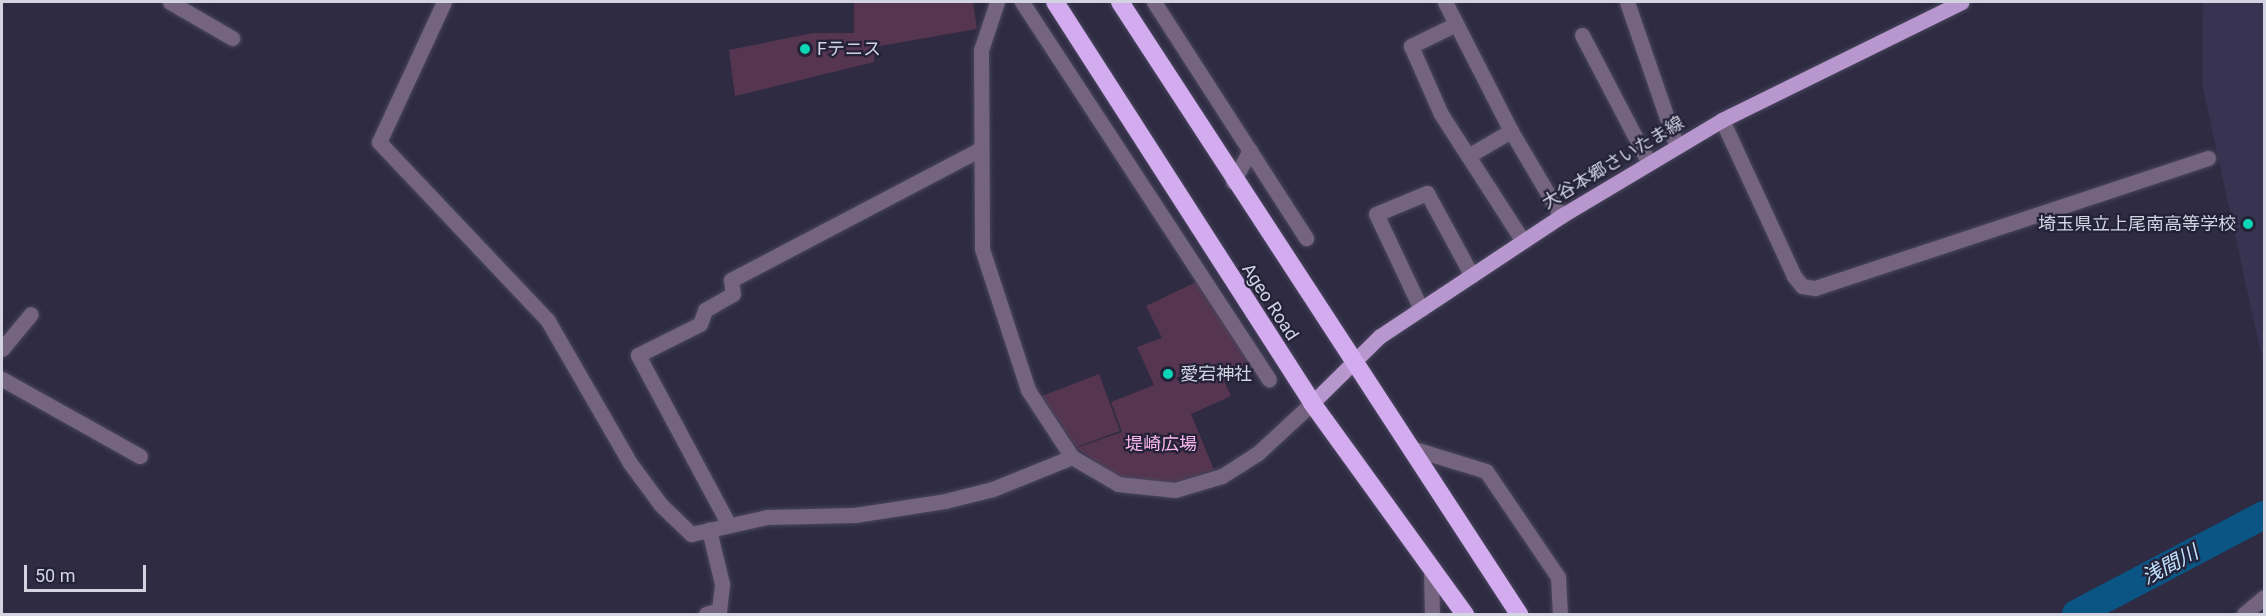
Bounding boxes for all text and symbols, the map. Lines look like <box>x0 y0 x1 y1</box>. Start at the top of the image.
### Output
place label: Fテニス <box>817 38 881 60</box>
marker: Fテニス <box>798 42 812 56</box>
street label: 大谷本郷さいたま線 <box>1538 112 1688 214</box>
place label: 埼玉県立上尾南高等学校 <box>2038 213 2236 235</box>
marker: 埼玉県立上尾南高等学校 <box>2241 217 2255 231</box>
street label: Ageo Road <box>1237 259 1303 345</box>
place label: 愛宕神社 <box>1180 363 1252 385</box>
marker: 愛宕神社 <box>1161 367 1175 381</box>
park label: 堤崎広場 <box>1125 433 1197 455</box>
water label: 浅間川 <box>2138 540 2202 590</box>
scale bar <box>27 553 148 591</box>
text: 50 m <box>35 565 75 586</box>

